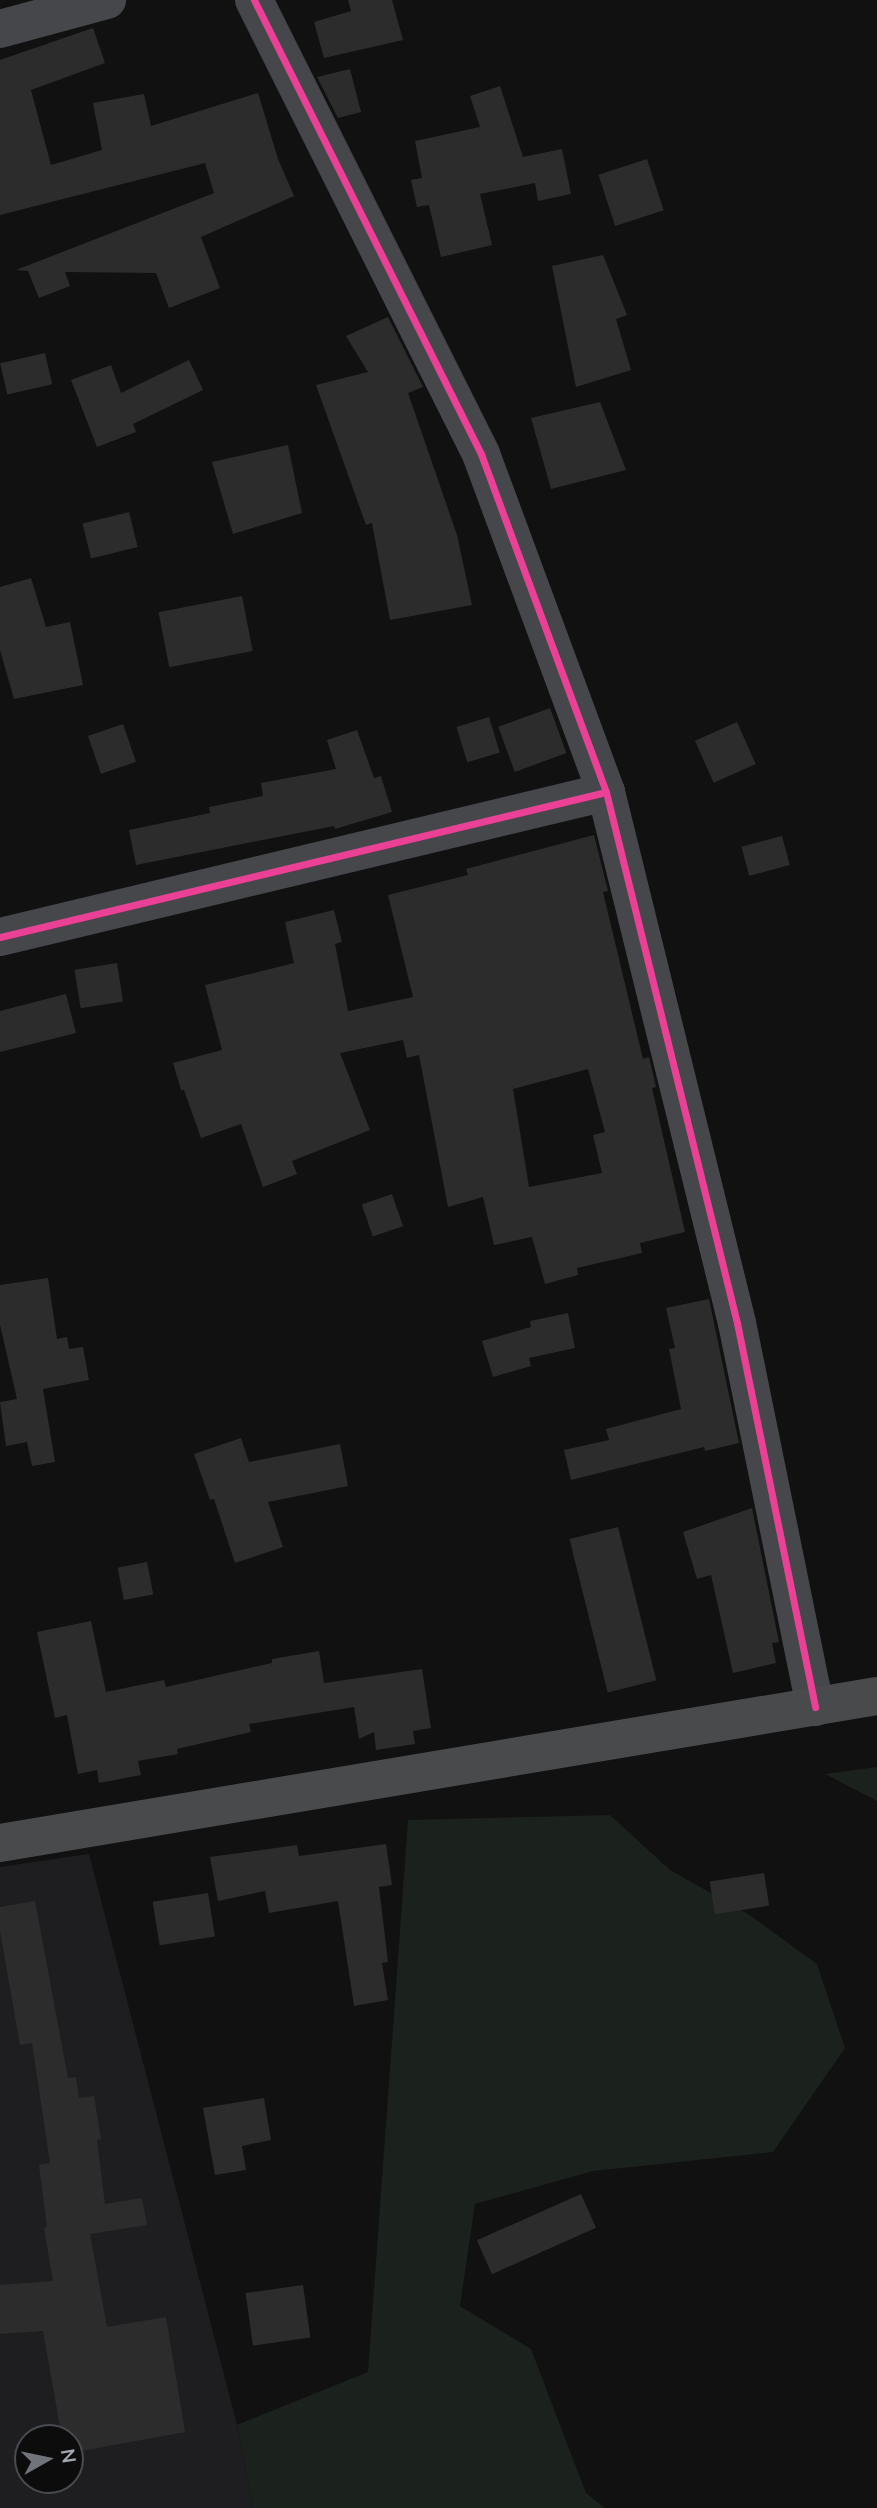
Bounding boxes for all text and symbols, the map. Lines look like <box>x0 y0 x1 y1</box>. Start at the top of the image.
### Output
north arrow <box>14 2424 84 2494</box>
text: N <box>54 2447 82 2465</box>

